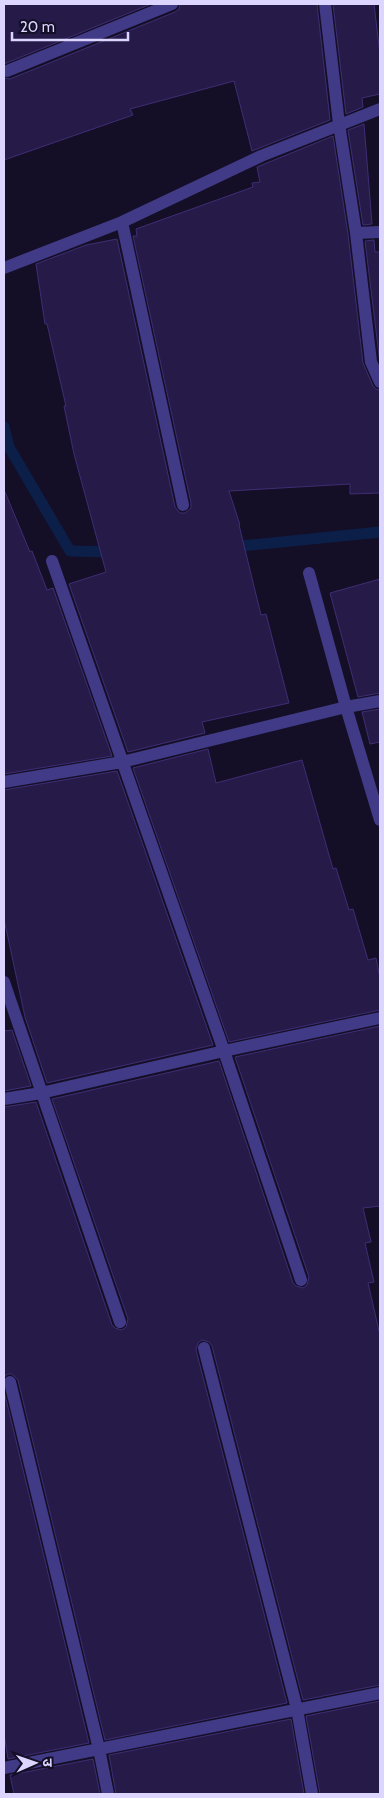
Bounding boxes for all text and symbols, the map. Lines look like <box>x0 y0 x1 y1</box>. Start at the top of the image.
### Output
scale bar <box>12 10 129 42</box>
text: 20 m <box>20 18 55 36</box>
north arrow <box>10 1738 60 1788</box>
text: उ <box>39 1758 57 1768</box>

